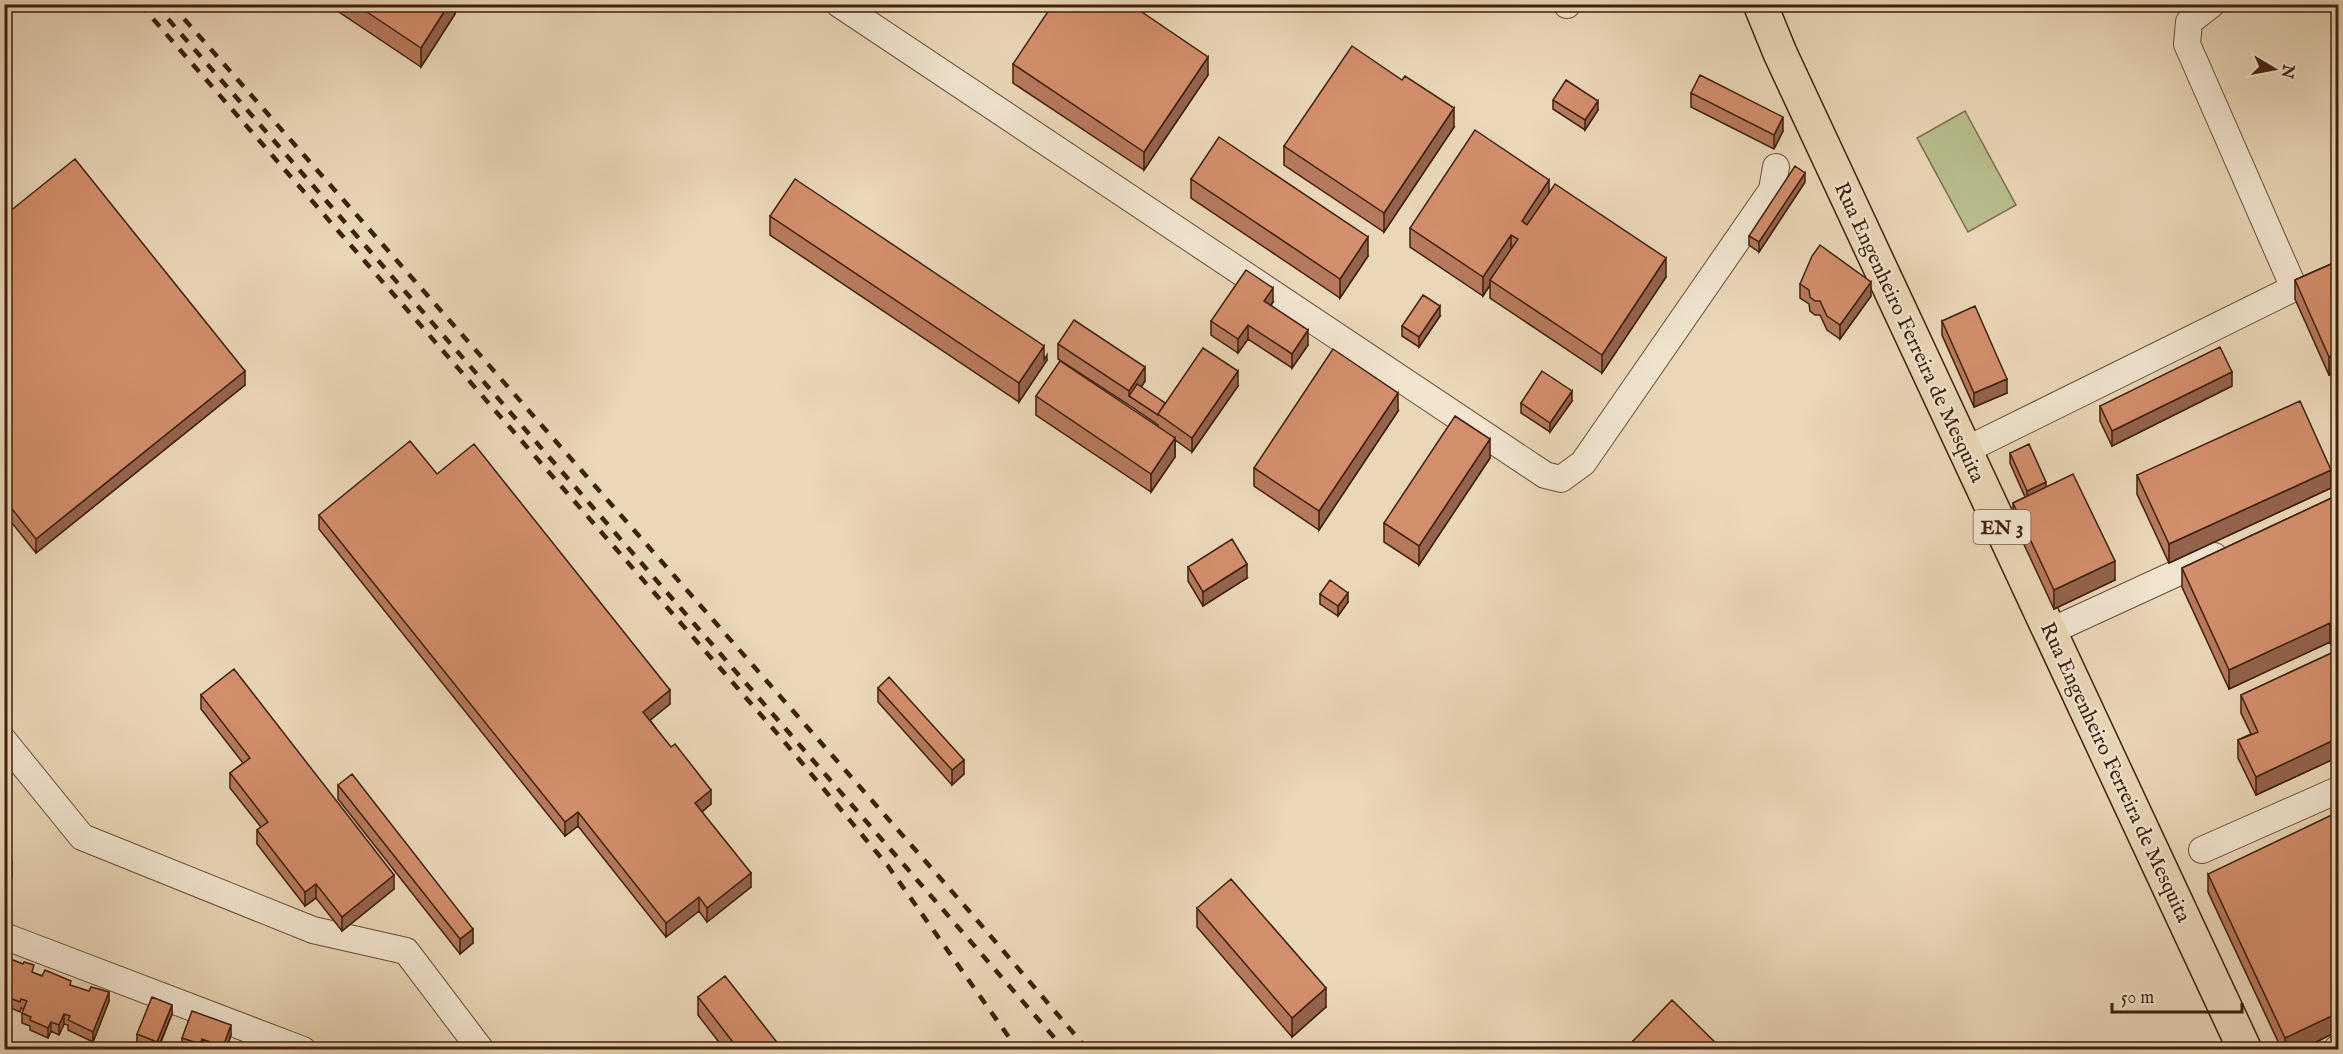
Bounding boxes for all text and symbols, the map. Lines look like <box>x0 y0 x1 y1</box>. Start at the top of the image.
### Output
north arrow <box>2244 39 2304 99</box>
text: N <box>2276 62 2298 80</box>
street label: Rua Engenheiro Ferreira de Mesquita <box>1827 178 1991 488</box>
road number: EN 3 <box>1974 510 2030 544</box>
street label: Rua Engenheiro Ferreira de Mesquita <box>2033 618 2197 928</box>
scale bar <box>2112 976 2242 1014</box>
text: 50 m <box>2121 987 2154 1010</box>

